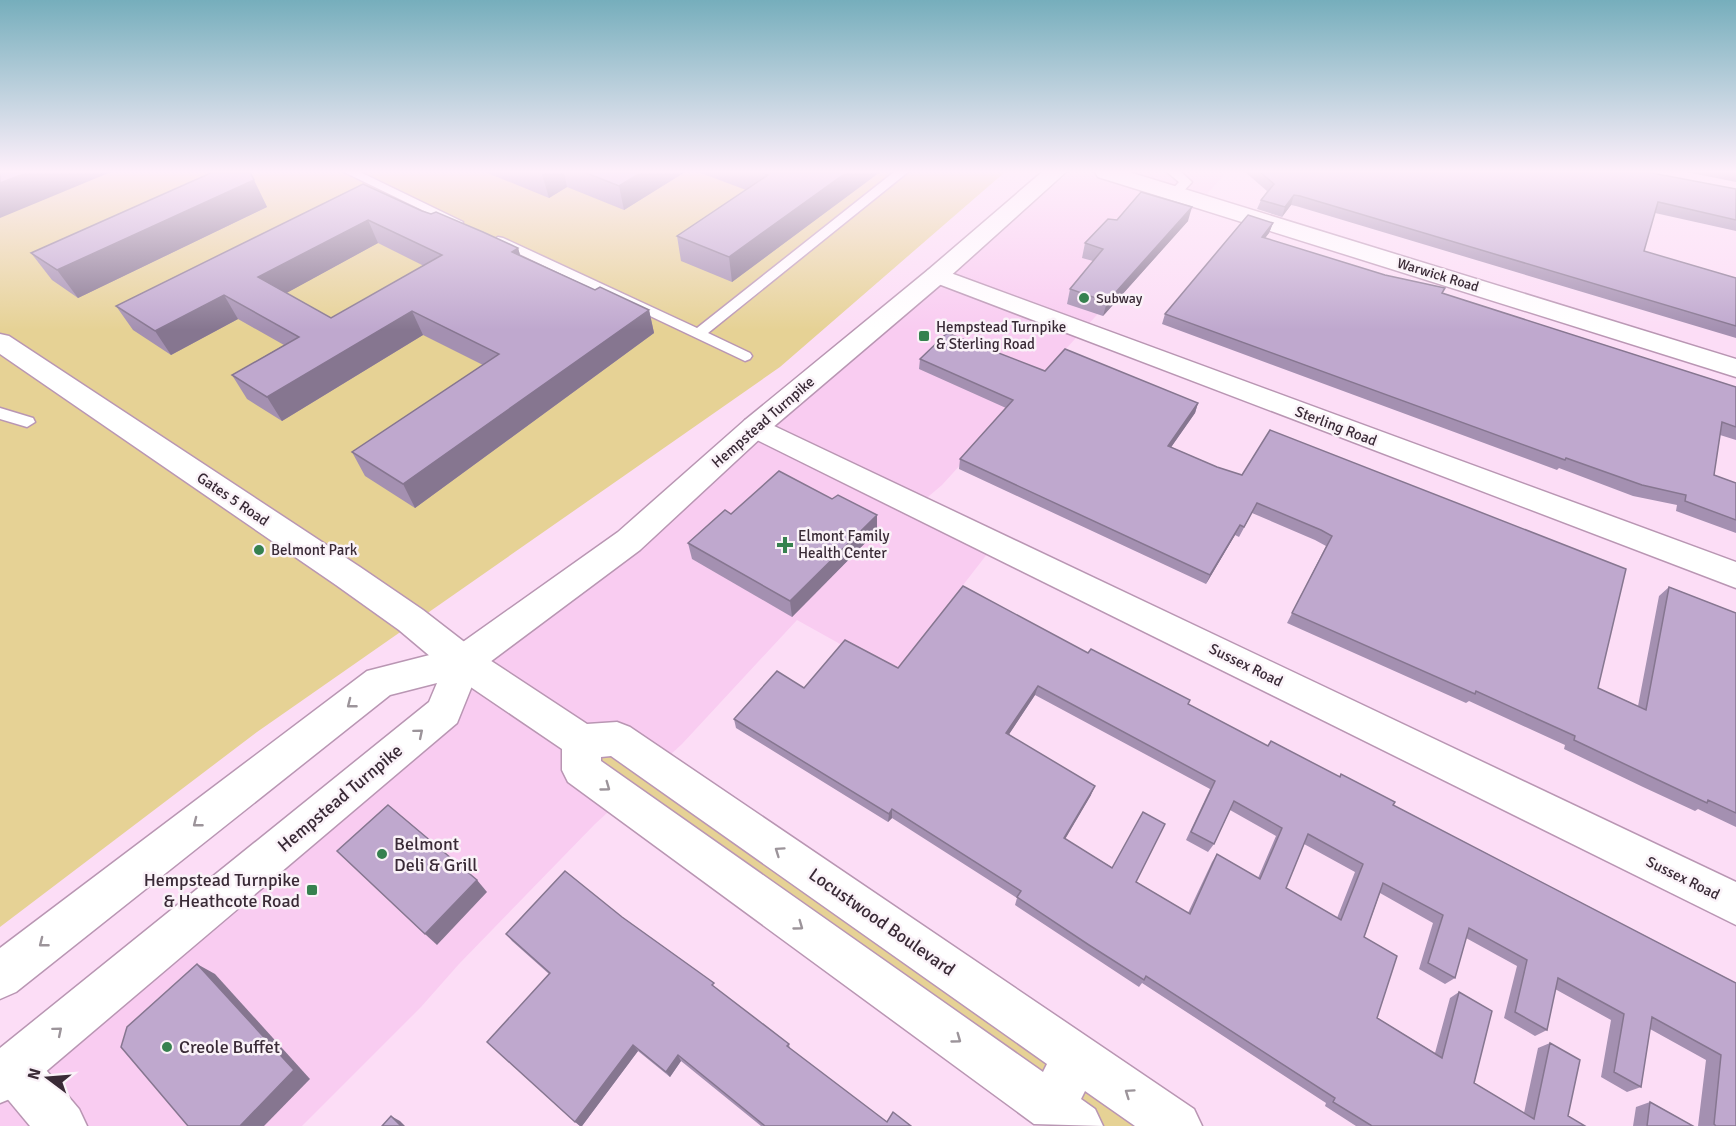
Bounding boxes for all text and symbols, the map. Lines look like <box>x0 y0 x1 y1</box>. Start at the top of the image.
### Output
street label: Warwick Road <box>1395 254 1481 296</box>
place label: Subway <box>1096 290 1143 307</box>
marker: Subway <box>1077 291 1091 305</box>
place label: Hempstead Turnpike & Sterling Road <box>936 318 1066 353</box>
marker: Hempstead Turnpike & Sterling Road <box>917 329 931 343</box>
street label: Hempstead Turnpike <box>708 372 818 472</box>
street label: Sterling Road <box>1292 402 1380 450</box>
street label: Gates 5 Road <box>194 468 273 530</box>
place label: Elmont Family Health Center <box>798 527 890 562</box>
marker: Elmont Family Health Center <box>776 536 794 554</box>
place label: Belmont Park <box>271 541 358 559</box>
marker: Belmont Park <box>252 543 266 557</box>
street label: Sussex Road <box>1206 639 1286 691</box>
one-way arrow <box>347 696 358 707</box>
one-way arrow <box>412 729 423 740</box>
street label: Hempstead Turnpike <box>273 739 407 857</box>
one-way arrow <box>600 780 611 791</box>
one-way arrow <box>193 816 204 827</box>
place label: Belmont Deli & Grill <box>394 833 478 876</box>
marker: Belmont Deli & Grill <box>375 847 389 861</box>
one-way arrow <box>774 847 785 858</box>
street label: Sussex Road <box>1643 852 1723 904</box>
street label: Locustwood Boulevard <box>805 863 959 981</box>
place label: Hempstead Turnpike & Heathcote Road <box>144 869 300 912</box>
marker: Hempstead Turnpike & Heathcote Road <box>305 883 319 897</box>
one-way arrow <box>792 918 803 929</box>
one-way arrow <box>38 935 49 946</box>
one-way arrow <box>51 1027 62 1038</box>
one-way arrow <box>950 1032 961 1043</box>
place label: Creole Buffet <box>179 1036 280 1058</box>
marker: Creole Buffet <box>160 1040 174 1054</box>
north arrow <box>18 1048 78 1108</box>
text: N <box>23 1066 46 1082</box>
one-way arrow <box>1125 1089 1136 1100</box>

